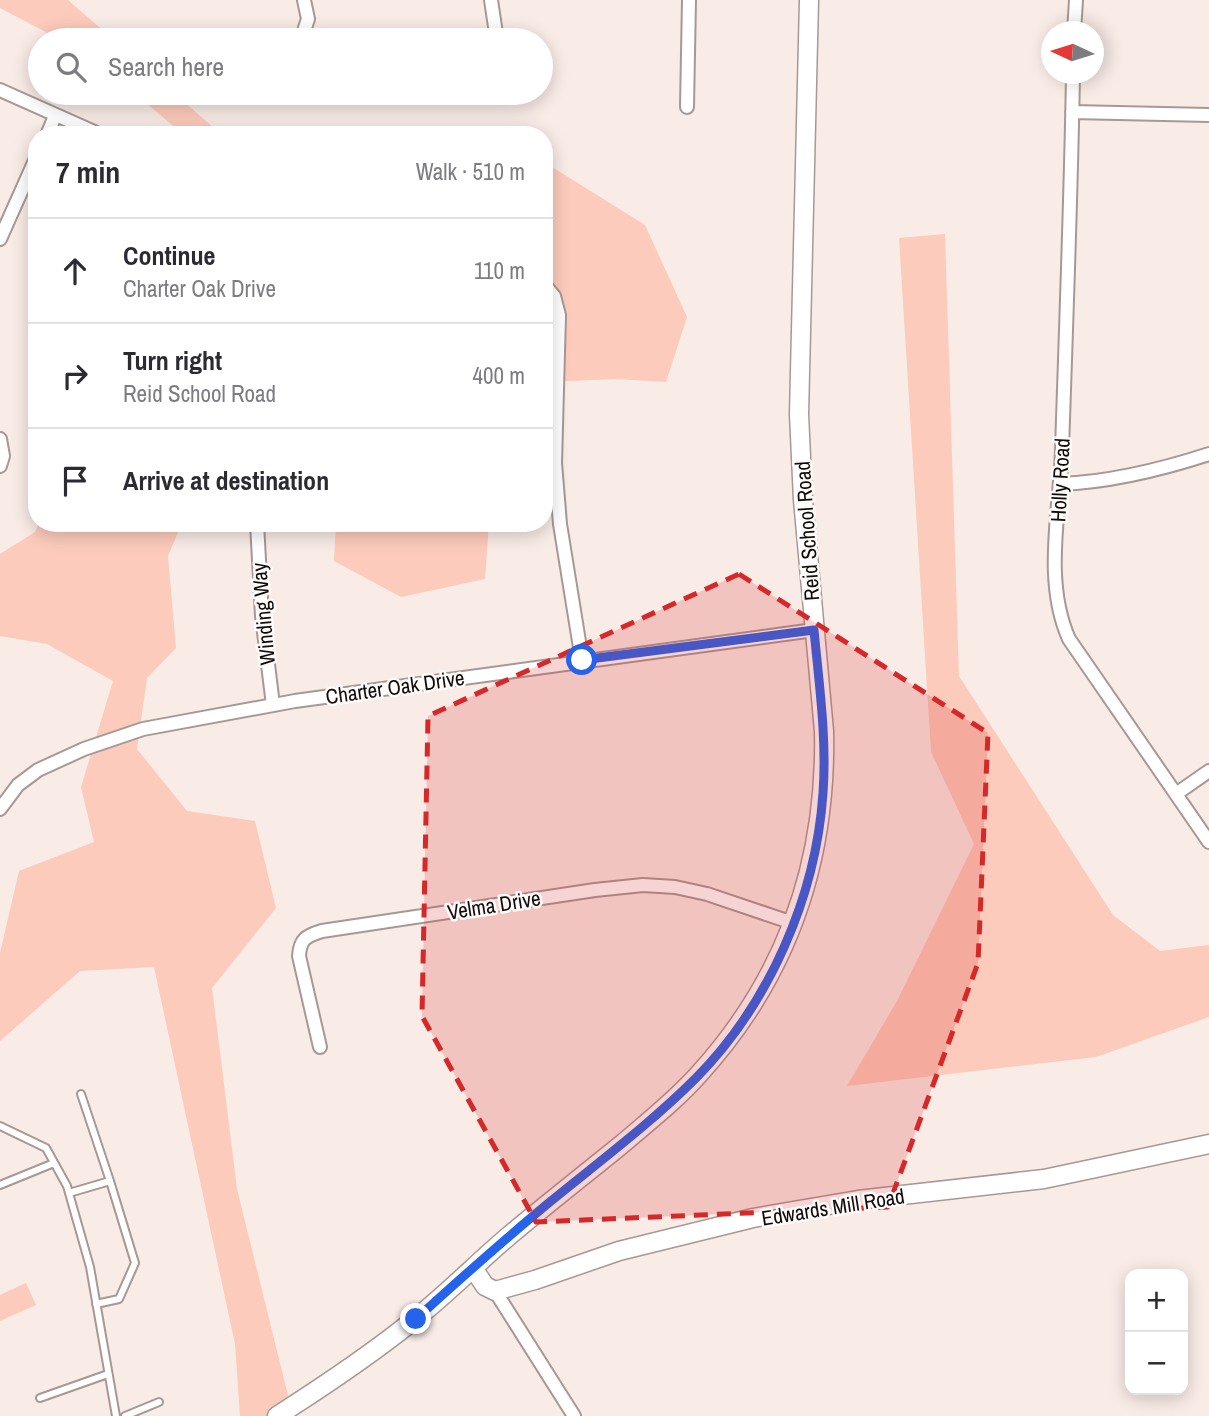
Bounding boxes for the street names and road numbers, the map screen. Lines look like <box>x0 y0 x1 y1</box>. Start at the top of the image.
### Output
street label: Holly Road <box>1043 437 1077 523</box>
street label: Reid School Road <box>788 460 826 602</box>
street label: Winding Way <box>244 561 282 666</box>
street label: Charter Oak Drive <box>324 663 466 711</box>
street label: Velma Drive <box>445 883 543 927</box>
street label: Edwards Mill Road <box>759 1181 907 1233</box>

